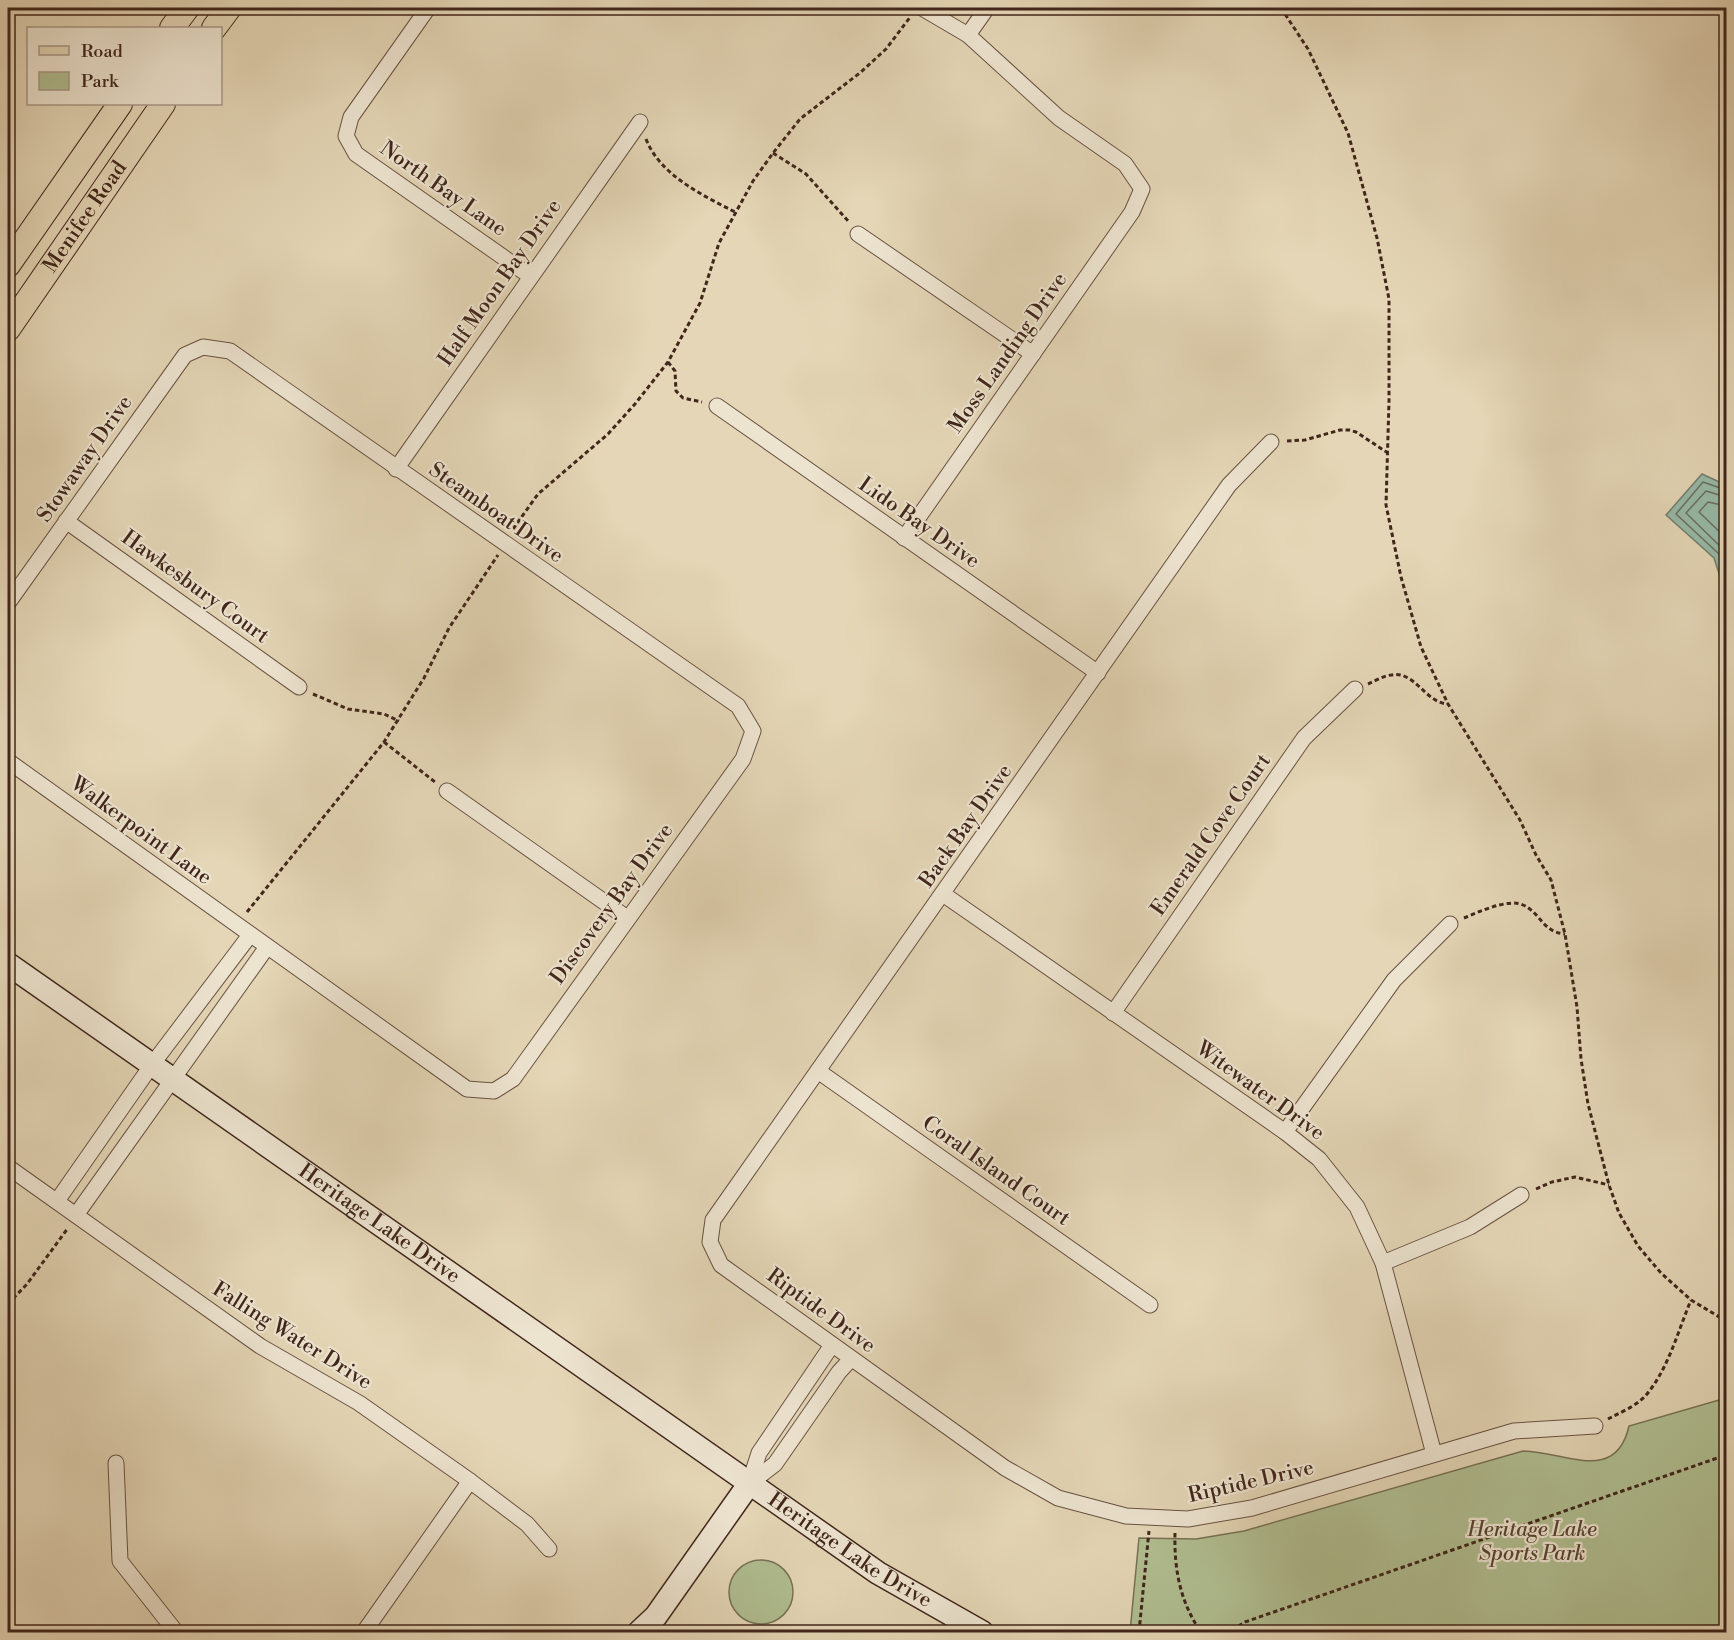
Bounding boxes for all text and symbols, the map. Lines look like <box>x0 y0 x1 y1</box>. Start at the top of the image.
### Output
legend <box>27 27 222 105</box>
text: Road <box>81 40 124 63</box>
text: Park <box>81 70 120 93</box>
street label: North Bay Lane <box>375 136 511 242</box>
street label: Menifee Road <box>38 156 133 278</box>
street label: Half Moon Bay Drive <box>433 195 567 371</box>
street label: Moss Landing Drive <box>943 268 1073 438</box>
street label: Stowaway Drive <box>32 391 138 527</box>
street label: Steamboat Drive <box>424 457 568 569</box>
street label: Lido Bay Drive <box>853 472 985 574</box>
street label: Hawkesbury Court <box>116 525 274 650</box>
street label: Emerald Cove Court <box>1145 749 1277 921</box>
street label: Back Bay Drive <box>913 759 1018 893</box>
street label: Walkerpoint Lane <box>64 770 217 891</box>
street label: Discovery Bay Drive <box>545 818 679 990</box>
street label: Witewater Drive <box>1190 1035 1329 1146</box>
street label: Coral Island Court <box>917 1110 1075 1232</box>
street label: Heritage Lake Drive <box>293 1158 465 1289</box>
street label: Riptide Drive <box>761 1263 881 1359</box>
street label: Falling Water Drive <box>207 1276 377 1396</box>
street label: Riptide Drive <box>1186 1455 1316 1509</box>
street label: Heritage Lake Drive <box>763 1487 936 1614</box>
park label: Heritage Lake Sports Park <box>1466 1517 1597 1567</box>

